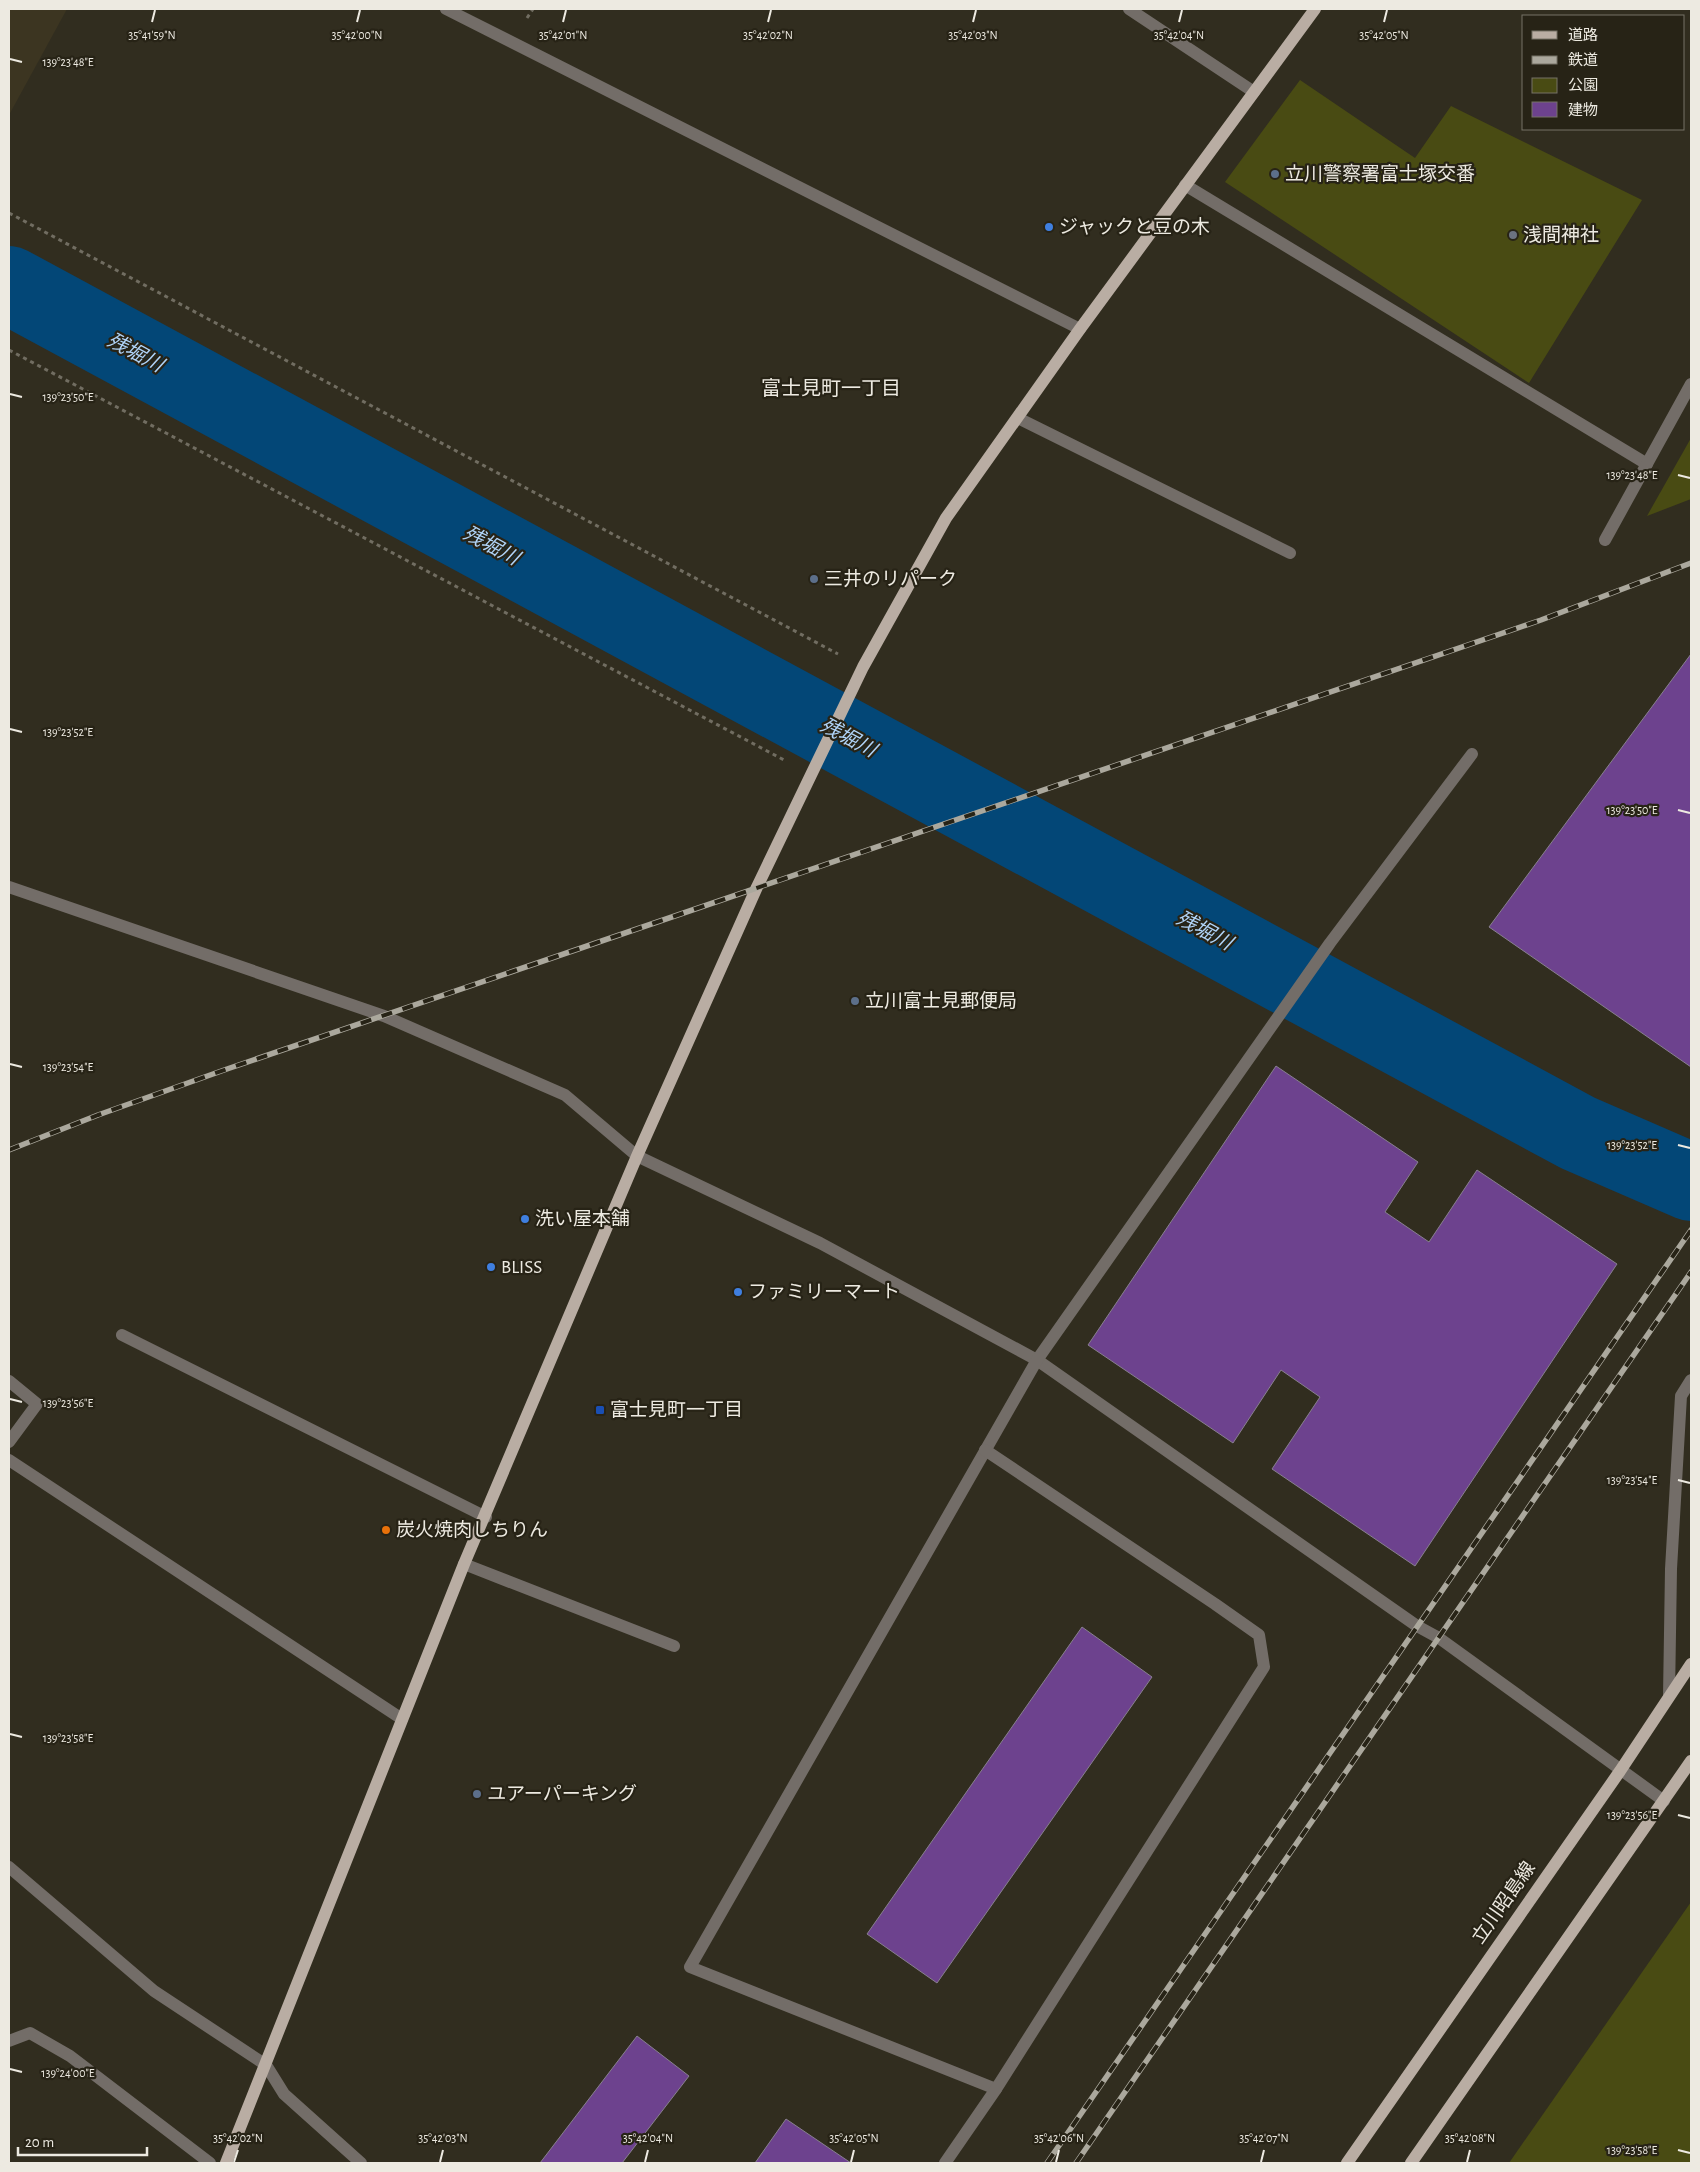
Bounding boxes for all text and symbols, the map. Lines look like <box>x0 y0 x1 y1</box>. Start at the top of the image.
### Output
legend <box>1522 15 1685 130</box>
text: 道路 <box>1568 27 1598 43</box>
text: 35°41'59"N <box>128 29 176 41</box>
text: 35°42'00"N <box>332 29 382 41</box>
text: 35°42'01"N <box>539 29 587 41</box>
text: 35°42'02"N <box>743 29 793 41</box>
text: 35°42'03"N <box>948 29 998 41</box>
text: 35°42'04"N <box>1154 29 1204 41</box>
text: 35°42'05"N <box>1359 29 1409 41</box>
text: 鉄道 <box>1568 52 1598 68</box>
text: 139°23'48"E <box>42 56 94 68</box>
text: 公園 <box>1568 77 1598 93</box>
text: 建物 <box>1568 102 1598 118</box>
place label: 立川警察署富士塚交番 <box>1285 163 1475 184</box>
marker: 立川警察署富士塚交番 <box>1269 168 1281 180</box>
place label: ジャックと豆の木 <box>1059 217 1210 237</box>
marker: ジャックと豆の木 <box>1043 221 1055 233</box>
place label: 浅間神社 <box>1523 224 1599 245</box>
marker: 浅間神社 <box>1507 229 1519 241</box>
water label: 残堀川 <box>104 328 169 377</box>
district label: 富士見町一丁目 <box>761 377 901 399</box>
text: 139°23'50"E <box>42 391 94 403</box>
text: 139°23'48"E <box>1606 469 1658 481</box>
water label: 残堀川 <box>460 521 525 570</box>
place label: 三井のリパーク <box>824 569 957 589</box>
marker: 三井のリパーク <box>808 573 820 585</box>
water label: 残堀川 <box>817 713 882 762</box>
text: 139°23'52"E <box>43 726 93 738</box>
text: 139°23'50"E <box>1606 804 1658 816</box>
water label: 残堀川 <box>1173 906 1238 955</box>
place label: 立川富士見郵便局 <box>865 990 1017 1011</box>
marker: 立川富士見郵便局 <box>849 995 861 1007</box>
text: 139°23'54"E <box>43 1061 93 1073</box>
text: 139°23'52"E <box>1607 1139 1657 1151</box>
place label: 洗い屋本舗 <box>535 1208 630 1229</box>
marker: 洗い屋本舗 <box>519 1213 531 1225</box>
place label: BLISS <box>501 1258 542 1277</box>
marker: BLISS <box>485 1261 497 1273</box>
place label: ファミリーマート <box>748 1283 900 1302</box>
marker: ファミリーマート <box>732 1286 744 1298</box>
text: 139°23'56"E <box>43 1397 93 1409</box>
place label: 富士見町一丁目 <box>610 1399 743 1420</box>
marker: 富士見町一丁目 <box>594 1404 606 1416</box>
text: 139°23'54"E <box>1607 1474 1657 1486</box>
place label: 炭火焼肉しちりん <box>396 1520 548 1540</box>
marker: 炭火焼肉しちりん <box>380 1524 392 1536</box>
text: 139°23'58"E <box>43 1732 93 1744</box>
place label: ユアーパーキング <box>487 1784 637 1804</box>
marker: ユアーパーキング <box>471 1788 483 1800</box>
text: 139°23'56"E <box>1607 1809 1657 1821</box>
street label: 立川昭島線 <box>1468 1858 1539 1947</box>
text: 139°24'00"E <box>41 2067 95 2079</box>
scale bar <box>18 2124 146 2156</box>
text: 35°42'02"N <box>213 2132 263 2144</box>
text: 35°42'03"N <box>418 2132 468 2144</box>
text: 35°42'04"N <box>623 2132 673 2144</box>
text: 35°42'05"N <box>829 2132 879 2144</box>
text: 35°42'06"N <box>1034 2132 1084 2144</box>
text: 35°42'07"N <box>1239 2132 1289 2144</box>
text: 35°42'08"N <box>1445 2132 1495 2144</box>
text: 20 m <box>25 2135 54 2150</box>
text: 139°23'58"E <box>1607 2144 1657 2156</box>

